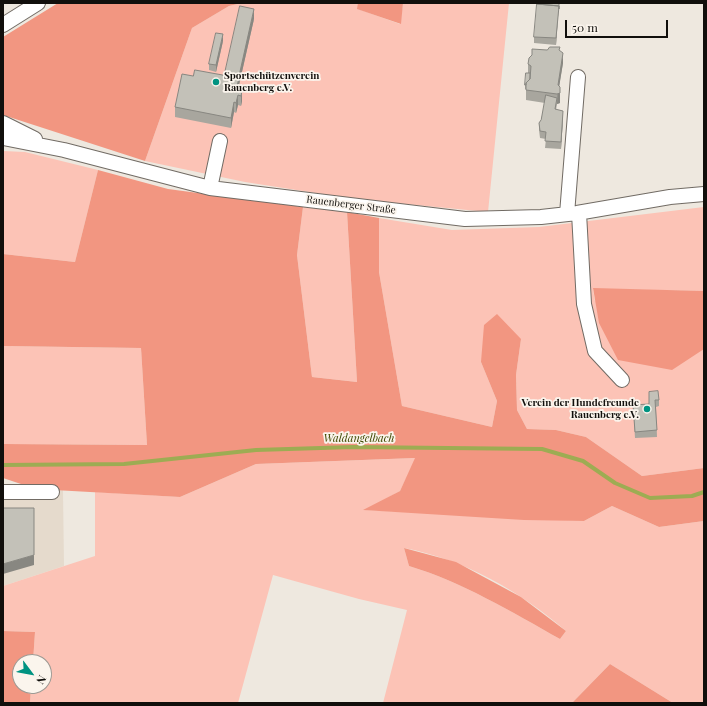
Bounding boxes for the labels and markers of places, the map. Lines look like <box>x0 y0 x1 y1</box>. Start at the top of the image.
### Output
place label: Sportschützenverein Rauenberg e.V. <box>224 70 319 94</box>
marker: Sportschützenverein Rauenberg e.V. <box>211 77 221 87</box>
place label: Verein der Hundefreunde Rauenberg e.V. <box>521 397 639 420</box>
marker: Verein der Hundefreunde Rauenberg e.V. <box>642 404 652 414</box>

